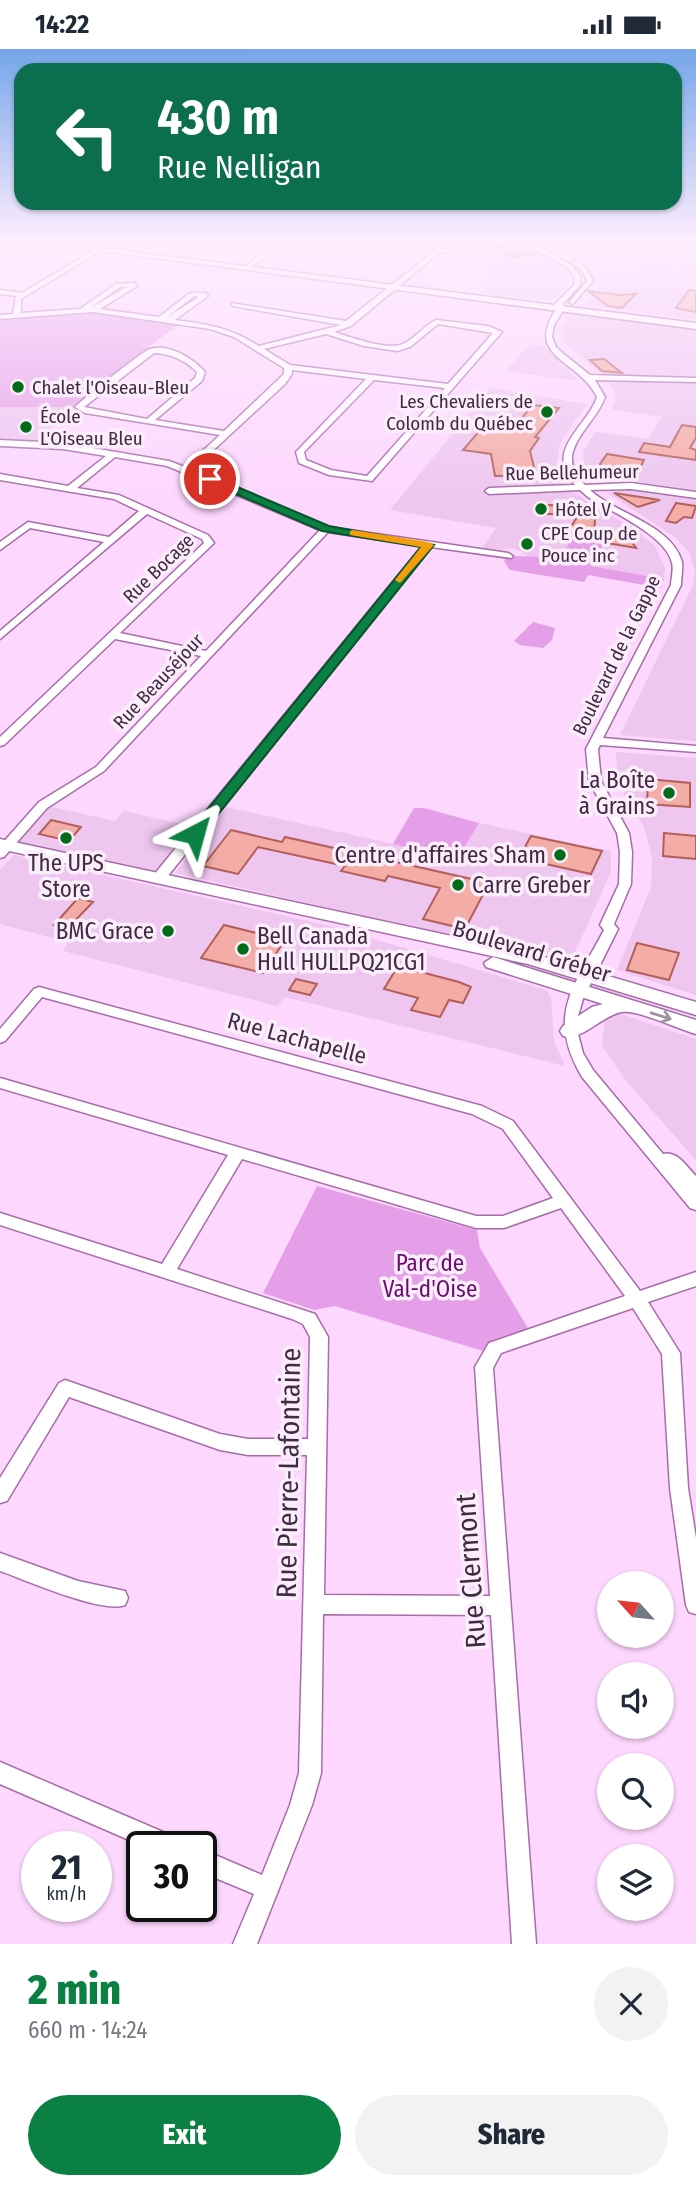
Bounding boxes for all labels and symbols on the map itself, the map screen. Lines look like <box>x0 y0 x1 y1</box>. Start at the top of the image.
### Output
place label: Chalet l'Oiseau-Bleu <box>32 376 189 399</box>
marker: Chalet l'Oiseau-Bleu <box>10 379 26 395</box>
place label: Les Chevaliers de Colomb du Québec <box>386 390 533 435</box>
marker: Les Chevaliers de Colomb du Québec <box>539 404 555 420</box>
place label: École L'Oiseau Bleu <box>40 405 143 450</box>
marker: École L'Oiseau Bleu <box>18 419 34 435</box>
pin <box>180 449 240 509</box>
street label: Rue Bellehumeur <box>505 460 639 485</box>
place label: Hôtel V <box>555 498 611 521</box>
marker: Hôtel V <box>533 501 549 517</box>
place label: CPE Coup de Pouce inc <box>541 522 637 567</box>
street label: Rue Bocage <box>118 529 199 608</box>
marker: CPE Coup de Pouce inc <box>519 536 535 552</box>
street label: Boulevard de la Gappe <box>568 571 665 739</box>
street label: Rue Beauséjour <box>108 629 209 734</box>
place label: La Boîte à Grains <box>579 766 655 820</box>
marker: La Boîte à Grains <box>661 785 677 801</box>
position arrow <box>158 797 232 871</box>
marker: The UPS Store <box>58 830 74 846</box>
place label: Centre d'affaires Sham <box>335 841 546 869</box>
marker: Centre d'affaires Sham <box>552 847 568 863</box>
place label: The UPS Store <box>28 849 104 903</box>
place label: Carre Greber <box>472 871 590 899</box>
marker: Carre Greber <box>450 877 466 893</box>
street label: Boulevard Gréber <box>450 914 614 988</box>
place label: BMC Grace <box>56 917 154 945</box>
place label: Bell Canada Hull HULLPQ21CG1 <box>257 922 426 976</box>
marker: BMC Grace <box>160 923 176 939</box>
marker: Bell Canada Hull HULLPQ21CG1 <box>235 941 251 957</box>
street label: Rue Lachapelle <box>224 1006 370 1070</box>
one-way arrow <box>649 1011 671 1023</box>
park label: Parc de Val-d'Oise <box>383 1249 477 1303</box>
street label: Rue Pierre-Lafontaine <box>270 1347 307 1599</box>
street label: Rue Clermont <box>449 1492 492 1650</box>
north arrow <box>597 1571 674 1649</box>
speed limit sign: 30 <box>126 1831 217 1922</box>

